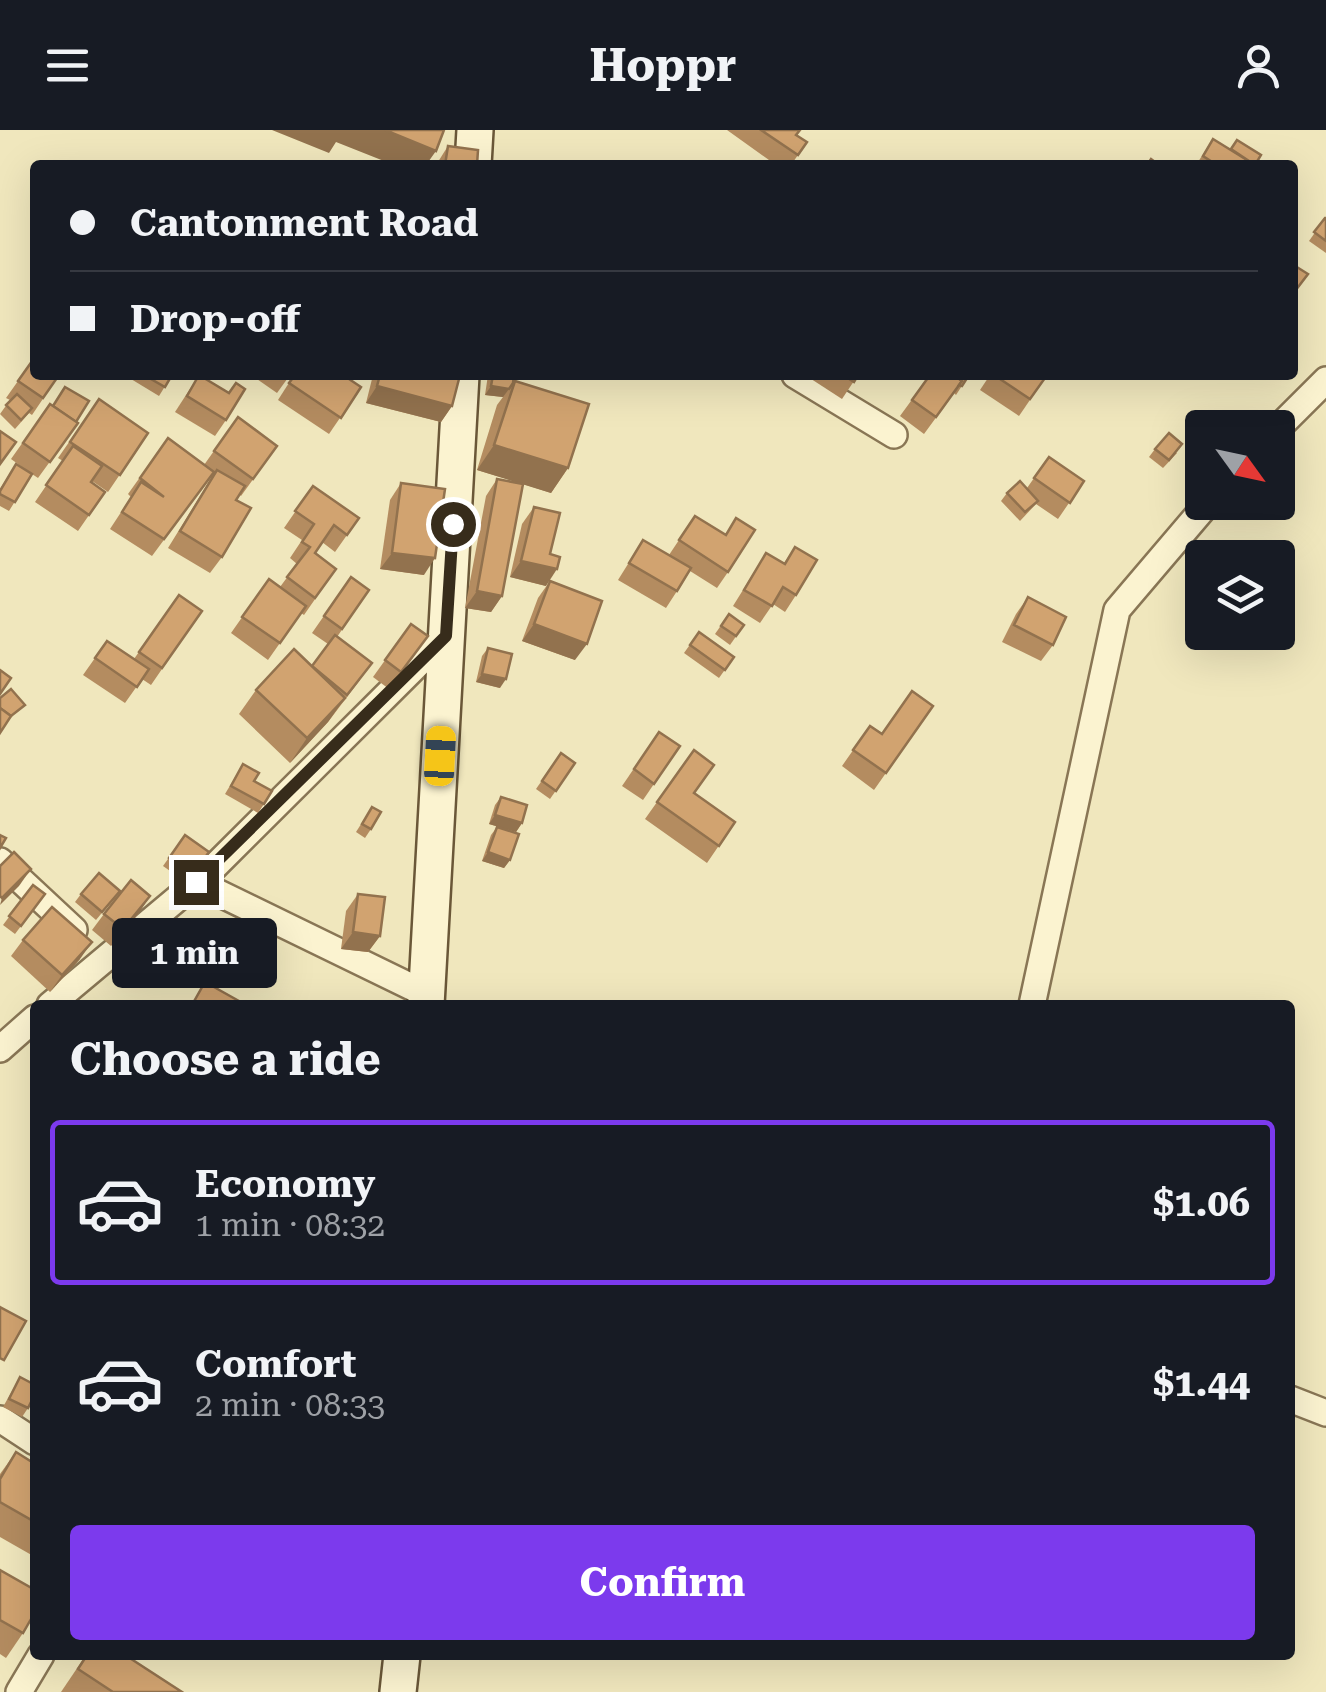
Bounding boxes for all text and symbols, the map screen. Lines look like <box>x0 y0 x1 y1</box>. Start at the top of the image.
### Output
icon: menu <box>40 38 95 93</box>
icon: person <box>1231 38 1286 93</box>
text: Hoppr <box>590 39 736 92</box>
text: Cantonment Road <box>130 201 478 245</box>
text: Drop-off <box>130 297 300 341</box>
north arrow <box>1185 410 1295 520</box>
map controls <box>1185 410 1295 650</box>
route start <box>431 502 476 547</box>
button: layers <box>1185 540 1295 650</box>
car <box>423 725 457 787</box>
route end <box>174 860 219 905</box>
callout: 1 min <box>114 917 278 987</box>
text: 1 min <box>150 934 239 972</box>
text: Choose a ride <box>70 1033 381 1086</box>
icon: car <box>75 1158 165 1248</box>
text: Economy <box>195 1162 375 1206</box>
text: $1.06 <box>1153 1181 1250 1225</box>
text: 1 min · 08:32 <box>195 1206 385 1244</box>
icon: car <box>75 1338 165 1428</box>
text: Comfort <box>195 1342 356 1386</box>
text: $1.44 <box>1153 1361 1250 1405</box>
text: 2 min · 08:33 <box>195 1386 385 1424</box>
button: Confirm <box>70 1525 1255 1640</box>

